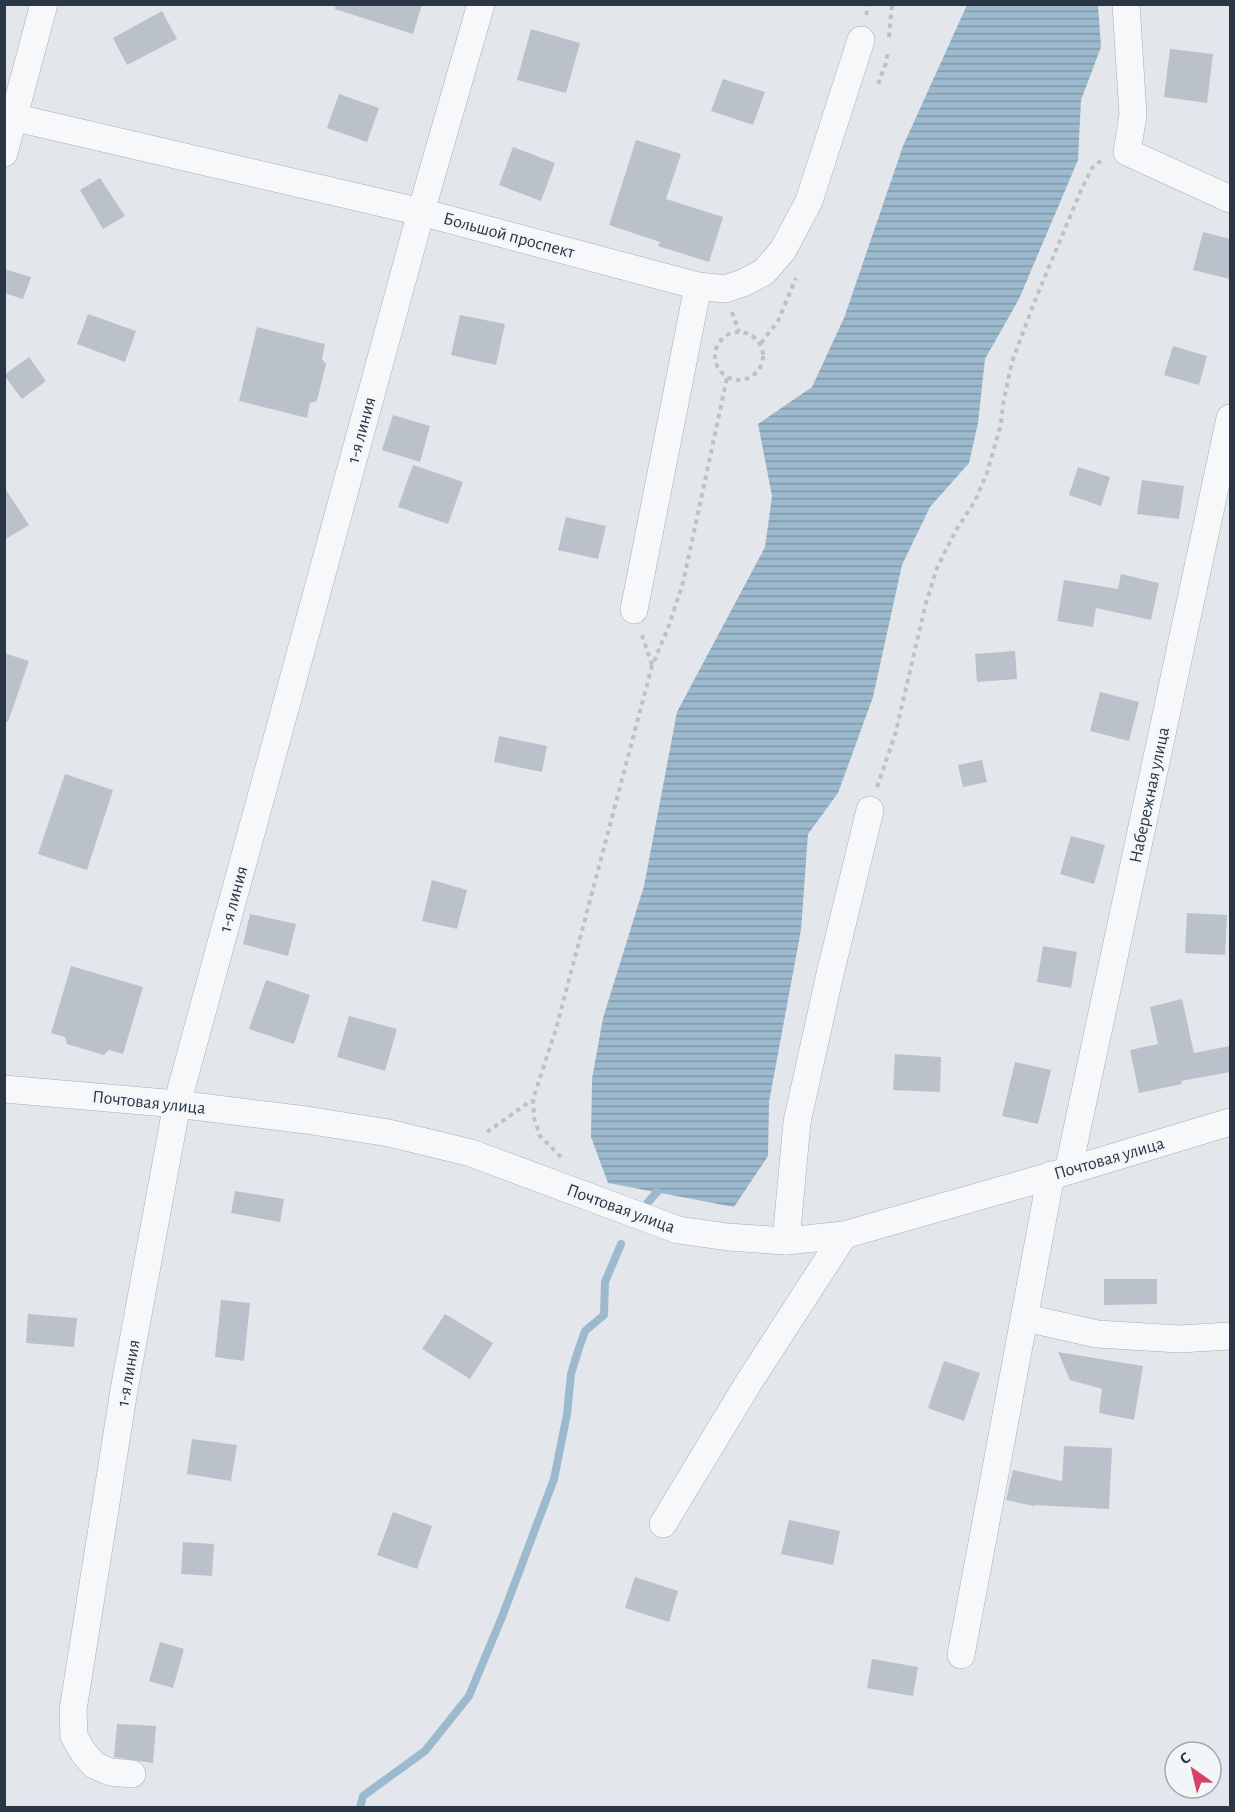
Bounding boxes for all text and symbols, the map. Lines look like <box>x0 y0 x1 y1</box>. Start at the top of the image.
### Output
street label: Большой проспект <box>441 210 577 262</box>
street label: 1-я линия <box>345 395 379 465</box>
street label: Набережная улица <box>1126 725 1173 865</box>
street label: 1-я линия <box>217 864 251 934</box>
street label: Почтовая улица <box>91 1088 206 1118</box>
street label: Почтовая улица <box>1052 1135 1166 1183</box>
street label: Почтовая улица <box>564 1181 677 1237</box>
street label: 1-я линия <box>114 1338 144 1408</box>
north arrow <box>1163 1740 1223 1800</box>
text: С <box>1177 1749 1193 1768</box>

